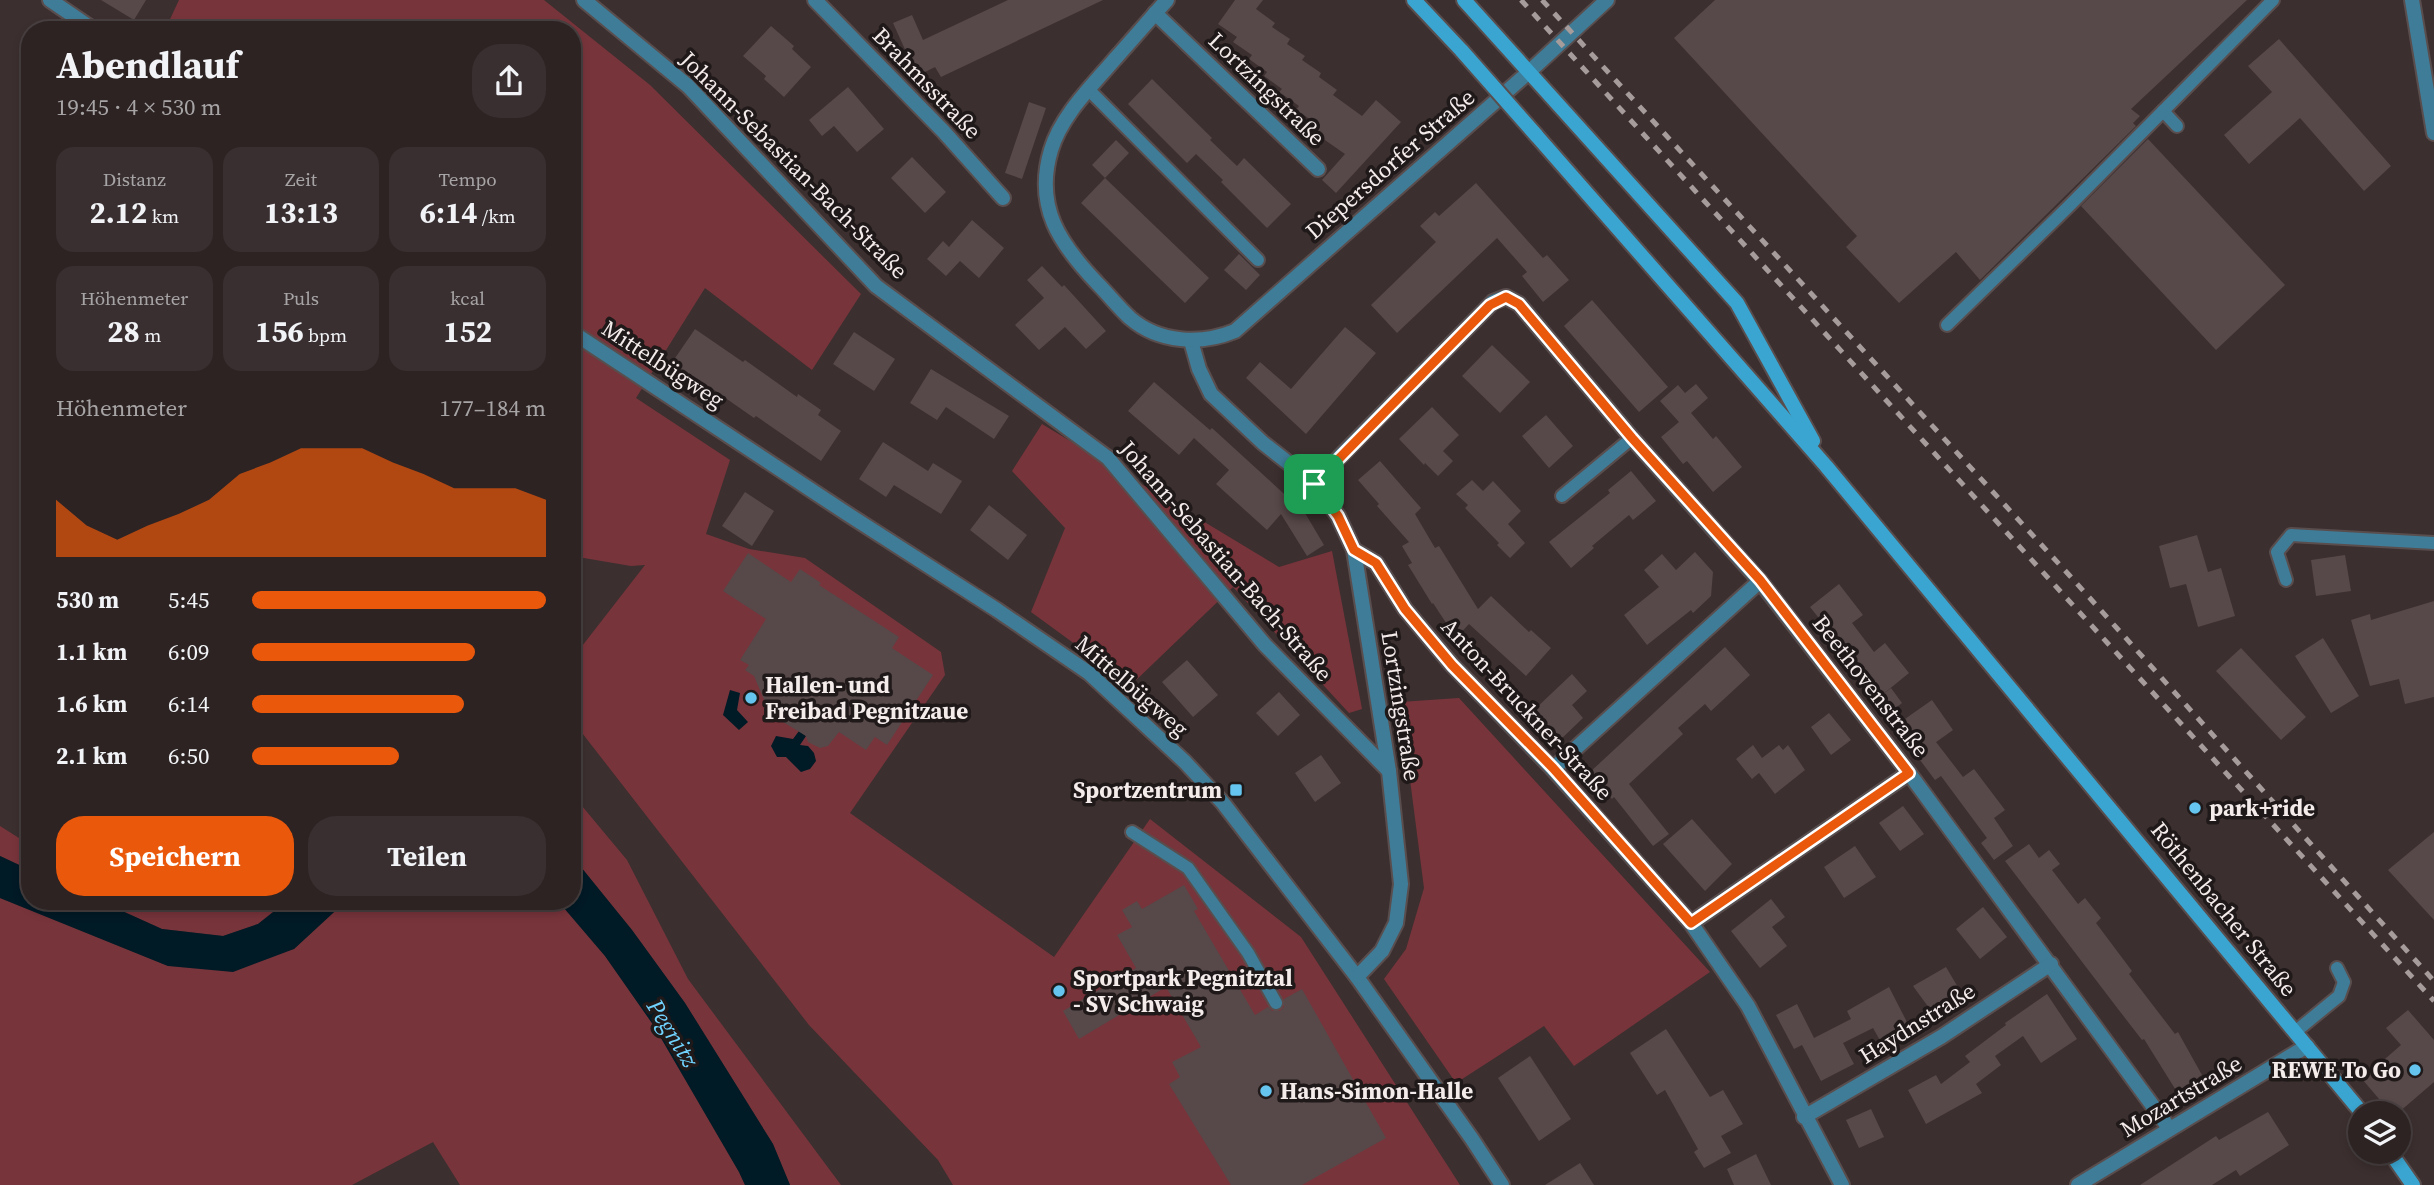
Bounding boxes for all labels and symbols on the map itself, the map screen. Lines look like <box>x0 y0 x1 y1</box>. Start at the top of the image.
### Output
street label: Brahmsstraße <box>865 20 989 146</box>
street label: Lortzingstraße <box>1202 25 1332 153</box>
street label: Johann-Sebastian-Bach-Straße <box>672 43 915 286</box>
street label: Diepersdorfer Straße <box>1298 81 1482 247</box>
street label: Mittelbügweg <box>596 312 731 416</box>
street label: Johann-Sebastian-Bach-Straße <box>1112 433 1340 688</box>
pin <box>1284 454 1344 514</box>
street label: Beethovenstraße <box>1805 608 1937 764</box>
street label: Anton-Bruckner-Straße <box>1434 611 1620 807</box>
street label: Mittelbügweg <box>1069 628 1195 744</box>
street label: Lortzingstraße <box>1373 629 1429 783</box>
place label: Hallen- und Freibad Pegnitzaue <box>765 669 968 727</box>
marker: Hallen- und Freibad Pegnitzaue <box>743 690 759 706</box>
place label: Sportzentrum <box>1073 774 1222 806</box>
marker: Sportzentrum <box>1228 782 1244 798</box>
place label: park+ride <box>2209 792 2315 824</box>
marker: park+ride <box>2187 800 2203 816</box>
street label: Röthenbacher Straße <box>2144 815 2304 1003</box>
place label: Sportpark Pegnitztal - SV Schwaig <box>1073 962 1293 1020</box>
street label: Haydnstraße <box>1853 975 1981 1071</box>
marker: Sportpark Pegnitztal - SV Schwaig <box>1051 983 1067 999</box>
water label: Pegnitz <box>639 992 707 1074</box>
street label: Mozartstraße <box>2114 1047 2248 1145</box>
place label: REWE To Go <box>2272 1054 2401 1086</box>
marker: REWE To Go <box>2407 1062 2423 1078</box>
place label: Hans-Simon-Halle <box>1280 1075 1473 1107</box>
marker: Hans-Simon-Halle <box>1258 1083 1274 1099</box>

